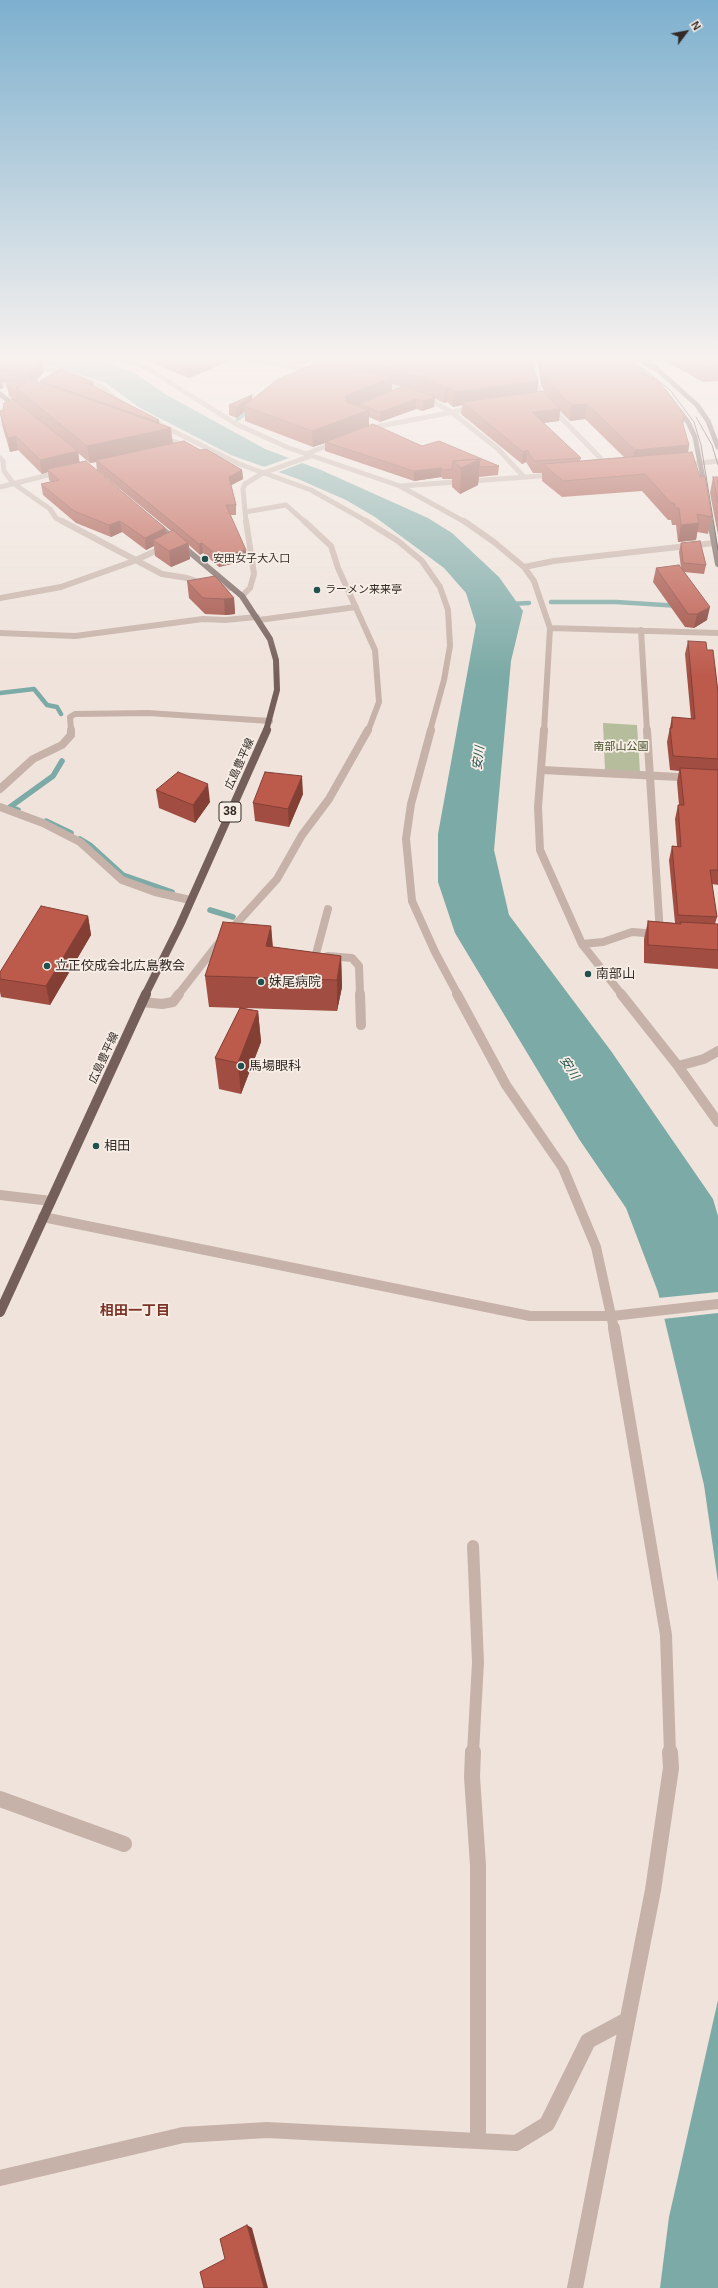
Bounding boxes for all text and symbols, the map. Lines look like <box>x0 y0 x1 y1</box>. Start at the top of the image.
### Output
north arrow <box>666 12 706 52</box>
text: N <box>689 19 703 32</box>
place label: 安田女子大入口 <box>213 552 290 566</box>
marker: 安田女子大入口 <box>200 554 210 564</box>
place label: ラーメン来来亭 <box>325 583 402 597</box>
marker: ラーメン来来亭 <box>312 585 322 595</box>
street label: 広島豊平線 <box>223 736 257 792</box>
park label: 南部山公園 <box>594 740 648 754</box>
water label: 安川 <box>470 745 488 771</box>
road number: 38 <box>219 802 241 822</box>
place label: 立正佼成会北広島教会 <box>55 958 185 974</box>
marker: 立正佼成会北広島教会 <box>42 961 52 971</box>
place label: 南部山 <box>596 966 635 982</box>
marker: 南部山 <box>583 969 593 979</box>
place label: 妹尾病院 <box>269 974 321 990</box>
marker: 妹尾病院 <box>256 977 266 987</box>
street label: 広島豊平線 <box>86 1030 122 1086</box>
water label: 安川 <box>556 1054 582 1082</box>
place label: 馬場眼科 <box>249 1058 301 1074</box>
marker: 馬場眼科 <box>236 1061 246 1071</box>
place label: 相田 <box>104 1138 130 1154</box>
marker: 相田 <box>91 1141 101 1151</box>
district label: 相田一丁目 <box>100 1303 170 1319</box>

